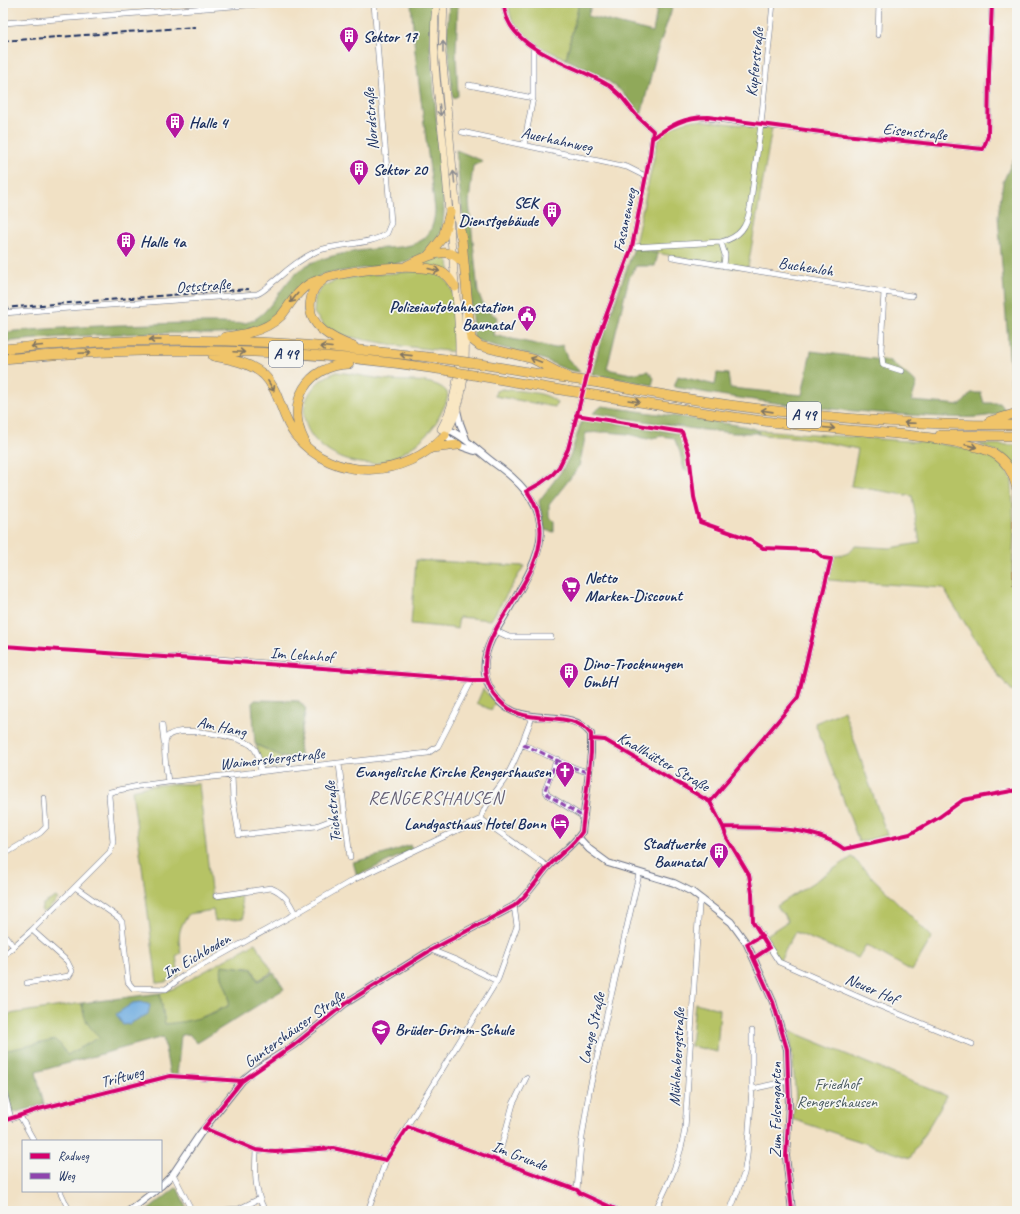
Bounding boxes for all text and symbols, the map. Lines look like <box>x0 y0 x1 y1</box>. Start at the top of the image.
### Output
building icon: Sektor 17 <box>338 25 360 53</box>
street label: Kupferstraße <box>741 25 769 98</box>
place label: Sektor 17 <box>363 27 419 47</box>
one-way arrow <box>439 41 447 54</box>
street label: Nordstraße <box>359 86 383 150</box>
one-way arrow <box>436 103 444 116</box>
building icon: Halle 4 <box>164 111 186 139</box>
place label: Halle 4 <box>189 113 229 133</box>
street label: Eisenstraße <box>882 119 950 145</box>
street label: Auerhahnweg <box>519 123 595 158</box>
building icon: Sektor 20 <box>348 158 370 186</box>
place label: Sektor 20 <box>373 160 429 180</box>
one-way arrow <box>450 171 458 184</box>
street label: Fasanenweg <box>609 185 642 254</box>
place label: SEK Dienstgebäude <box>459 193 541 231</box>
building icon: SEK Dienstgebäude <box>541 200 563 228</box>
building icon: Halle 4a <box>115 230 137 258</box>
place label: Halle 4a <box>140 232 187 252</box>
street label: Buchenloh <box>777 253 835 281</box>
one-way arrow <box>427 267 440 275</box>
street label: Oststraße <box>175 274 232 298</box>
one-way arrow <box>290 293 299 304</box>
place label: Polizeiautobahnstation Baunatal <box>390 297 516 335</box>
public building icon: Polizeiautobahnstation Baunatal <box>516 304 538 332</box>
one-way arrow <box>149 336 162 344</box>
road number: A 49 <box>269 341 303 367</box>
one-way arrow <box>31 342 44 349</box>
one-way arrow <box>320 343 333 350</box>
one-way arrow <box>232 349 245 356</box>
one-way arrow <box>78 350 91 357</box>
one-way arrow <box>400 351 413 358</box>
one-way arrow <box>531 356 543 364</box>
one-way arrow <box>267 380 275 391</box>
one-way arrow <box>627 398 640 406</box>
road number: A 49 <box>787 402 821 428</box>
one-way arrow <box>760 407 773 415</box>
one-way arrow <box>904 420 917 427</box>
one-way arrow <box>822 425 835 432</box>
one-way arrow <box>964 442 977 450</box>
place label: Netto Marken-Discount <box>585 568 684 606</box>
supermarket icon: Netto Marken-Discount <box>560 575 582 603</box>
street label: Im Lehnhof <box>270 643 338 667</box>
place label: Dino-Trocknungen GmbH <box>583 654 683 692</box>
building icon: Dino-Trocknungen GmbH <box>558 661 580 689</box>
street label: Am Hang <box>195 712 249 742</box>
street label: Knallhütter Straße <box>614 727 715 797</box>
street label: Waimersbergstraße <box>219 743 327 774</box>
church icon: Evangelische Kirche Rengershausen <box>554 760 576 788</box>
place label: Evangelische Kirche Rengershausen <box>355 762 552 782</box>
street label: Teichstraße <box>320 778 346 844</box>
district label: RENGERSHAUSEN <box>368 787 506 809</box>
hotel icon: Landgasthaus Hotel Bonn <box>549 812 571 840</box>
place label: Landgasthaus Hotel Bonn <box>404 814 547 834</box>
place label: Stadtwerke Baunatal <box>642 834 708 872</box>
building icon: Stadtwerke Baunatal <box>708 841 730 869</box>
street label: Im Eichboden <box>159 928 235 983</box>
street label: Neuer Hof <box>842 969 904 1010</box>
street label: Guntershäuser Straße <box>240 984 350 1072</box>
street label: Lange Straße <box>574 989 610 1066</box>
street label: Mühlenbergstraße <box>664 1006 690 1107</box>
school or university icon: Brüder-Grimm-Schule <box>370 1018 392 1046</box>
place label: Brüder-Grimm-Schule <box>395 1020 515 1040</box>
street label: Triftweg <box>99 1061 147 1092</box>
street label: Zum Felsengarten <box>766 1061 786 1158</box>
park label: Friedhof Rengershausen <box>797 1074 878 1112</box>
street label: Im Grunde <box>489 1136 552 1176</box>
legend <box>22 1140 162 1192</box>
text: Radweg <box>58 1148 89 1164</box>
text: Weg <box>58 1168 76 1184</box>

